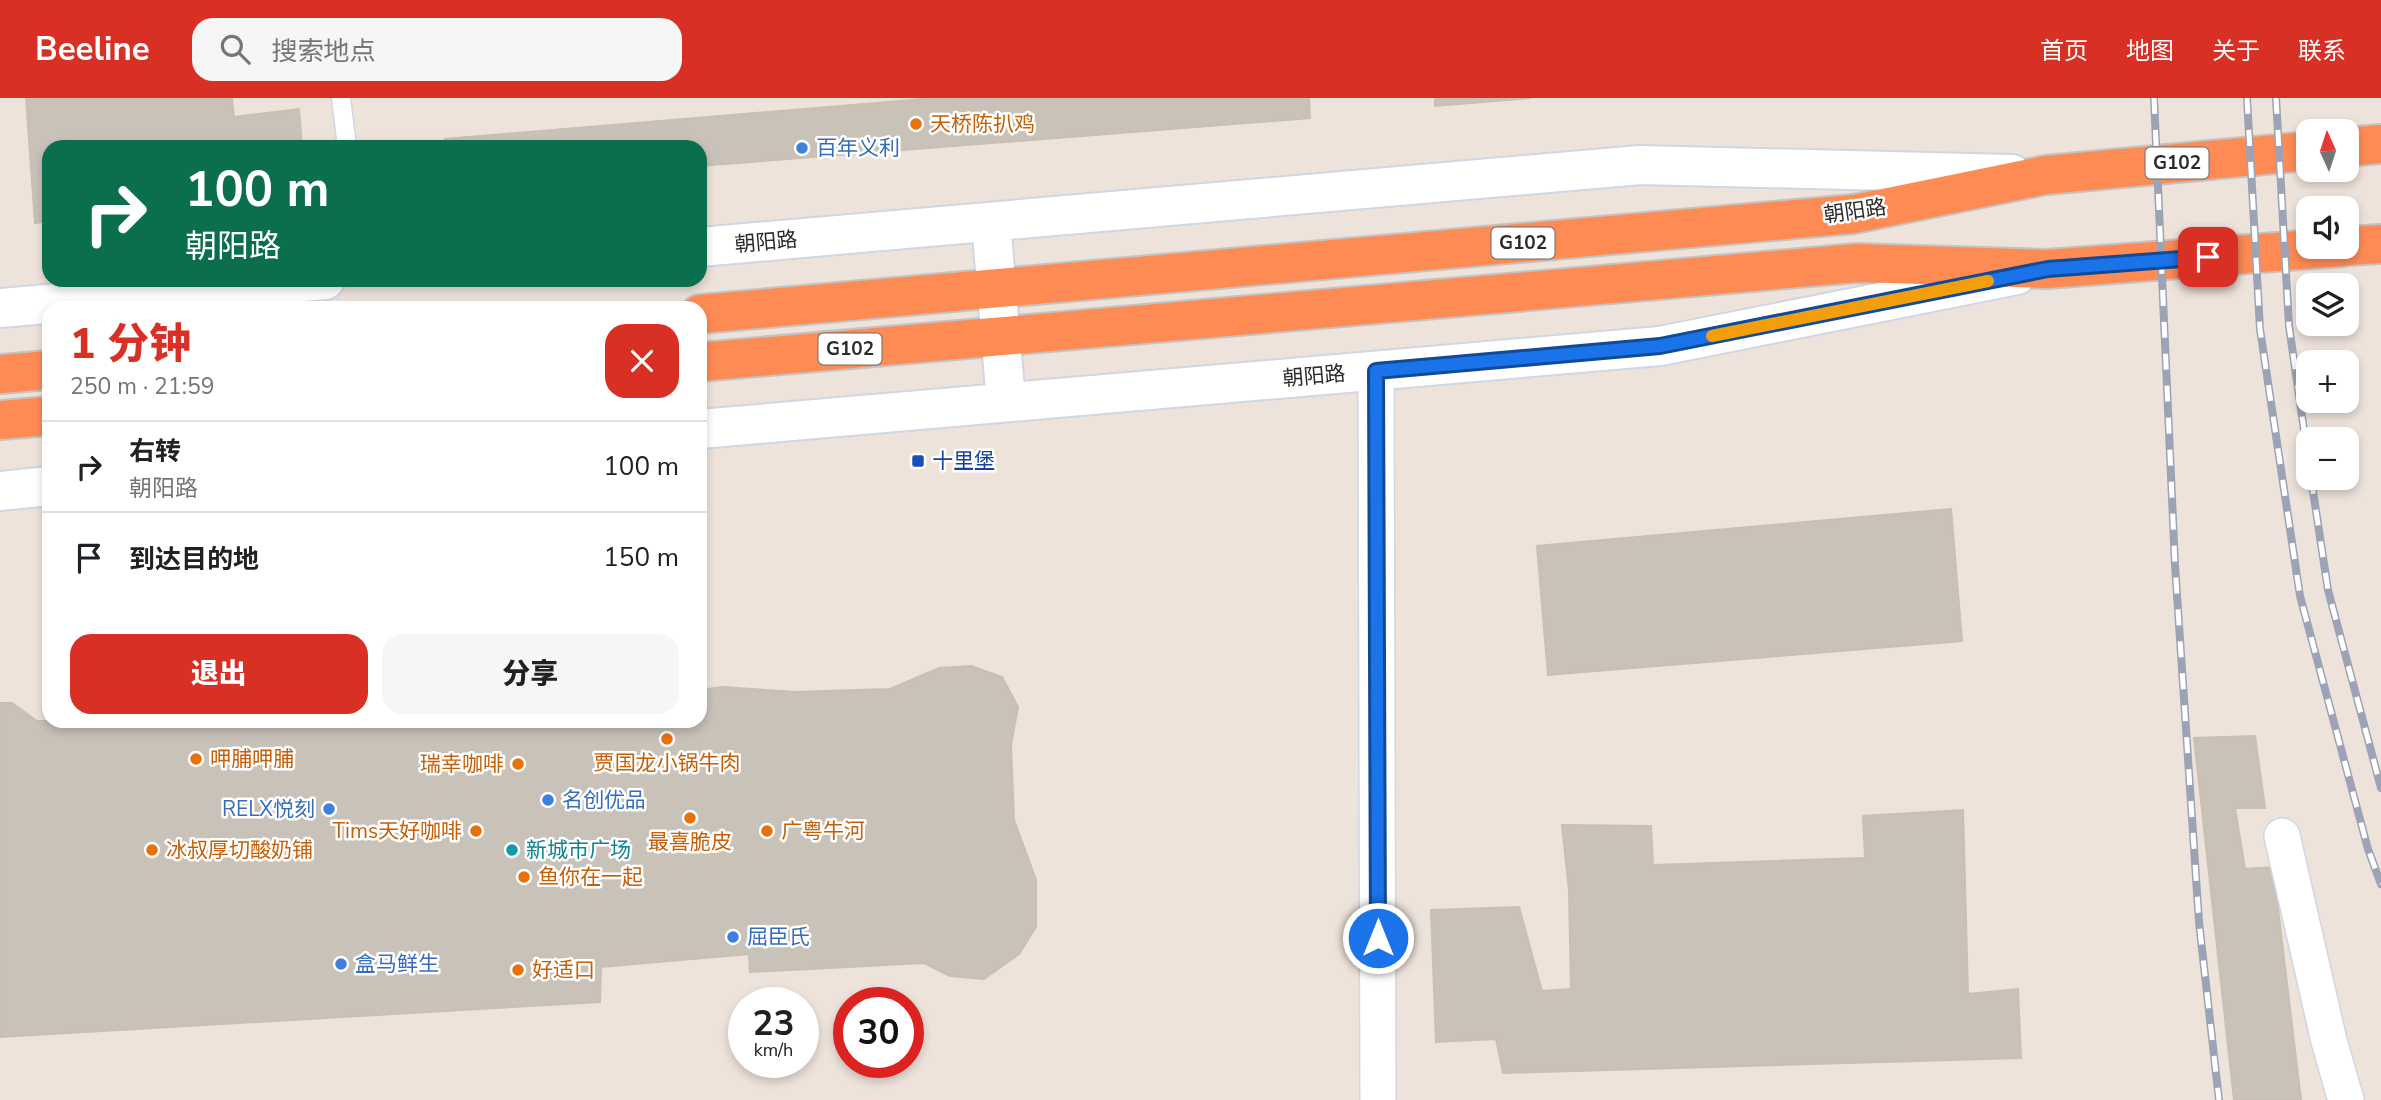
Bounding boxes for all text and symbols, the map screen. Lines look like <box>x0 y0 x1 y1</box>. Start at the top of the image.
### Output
search box <box>192 18 682 81</box>
text: Beeline <box>35 27 150 72</box>
icon: search <box>216 30 254 68</box>
text: 搜索地点 <box>272 34 376 69</box>
text: 首页 <box>2040 35 2088 67</box>
text: 地图 <box>2126 35 2174 67</box>
text: 关于 <box>2212 35 2260 67</box>
text: 联系 <box>2298 35 2346 67</box>
place label: 天桥陈扒鸡 <box>930 110 1035 138</box>
marker: 天桥陈扒鸡 <box>908 116 924 132</box>
north arrow <box>2296 119 2359 182</box>
map controls <box>2296 119 2359 490</box>
place label: 百年义利 <box>816 134 900 162</box>
marker: 百年义利 <box>794 140 810 156</box>
road number: G102 <box>2146 148 2208 178</box>
text: 100 m <box>185 156 329 223</box>
icon: right <box>70 168 161 259</box>
street label: 朝阳路 <box>1822 193 1888 229</box>
button: sound <box>2296 196 2359 259</box>
text: 朝阳路 <box>185 225 281 268</box>
street label: 朝阳路 <box>733 225 799 259</box>
pin <box>2178 227 2238 287</box>
road number: G102 <box>1492 228 1554 258</box>
icon: arrive <box>2189 238 2227 276</box>
button: layers <box>2296 273 2359 336</box>
text: 1 分钟 <box>70 316 191 373</box>
button: close <box>605 324 679 398</box>
road number: G102 <box>818 333 882 364</box>
button: + <box>2296 350 2359 413</box>
street label: 朝阳路 <box>1281 359 1347 393</box>
text: 250 m · 21:59 <box>70 371 215 402</box>
button: − <box>2296 427 2359 490</box>
text: 右转 <box>129 434 181 469</box>
place label: 十里堡 <box>932 447 995 475</box>
icon: right <box>70 448 108 486</box>
text: 100 m <box>603 449 679 484</box>
marker: 十里堡 <box>910 453 926 469</box>
text: 朝阳路 <box>129 473 198 504</box>
icon: arrive <box>70 539 108 577</box>
text: 150 m <box>603 540 679 575</box>
text: 到达目的地 <box>129 542 259 577</box>
button: 退出 <box>70 634 368 714</box>
button: 分享 <box>382 634 679 714</box>
marker: 贾国龙小锅牛肉 <box>659 731 675 747</box>
place label: 呷脯呷脯 <box>210 745 294 773</box>
place label: 贾国龙小锅牛肉 <box>594 749 741 777</box>
place label: 瑞幸咖啡 <box>420 750 504 778</box>
marker: 呷脯呷脯 <box>188 751 204 767</box>
marker: 瑞幸咖啡 <box>510 756 526 772</box>
place label: 名创优品 <box>562 786 646 814</box>
marker: 名创优品 <box>540 792 556 808</box>
place label: RELX悦刻 <box>222 795 315 823</box>
marker: RELX悦刻 <box>321 801 337 817</box>
marker: 最喜脆皮 <box>682 810 698 826</box>
place label: Tims天好咖啡 <box>332 817 462 845</box>
place label: 广粤牛河 <box>781 817 865 845</box>
marker: Tims天好咖啡 <box>468 823 484 839</box>
marker: 广粤牛河 <box>759 823 775 839</box>
place label: 最喜脆皮 <box>648 828 732 856</box>
place label: 冰叔厚切酸奶铺 <box>166 836 313 864</box>
place label: 新城市广场 <box>526 836 631 864</box>
marker: 冰叔厚切酸奶铺 <box>144 842 160 858</box>
marker: 新城市广场 <box>504 842 520 858</box>
place label: 鱼你在一起 <box>538 863 643 891</box>
marker: 鱼你在一起 <box>516 869 532 885</box>
position arrow <box>1341 901 1415 975</box>
place label: 屈臣氏 <box>747 923 810 951</box>
marker: 屈臣氏 <box>725 929 741 945</box>
place label: 盒马鲜生 <box>355 950 439 978</box>
marker: 盒马鲜生 <box>333 956 349 972</box>
place label: 好适口 <box>532 956 595 984</box>
marker: 好适口 <box>510 962 526 978</box>
speed limit sign: 30 <box>833 987 924 1078</box>
text: 23 <box>752 1000 795 1047</box>
text: km/h <box>754 1038 793 1062</box>

